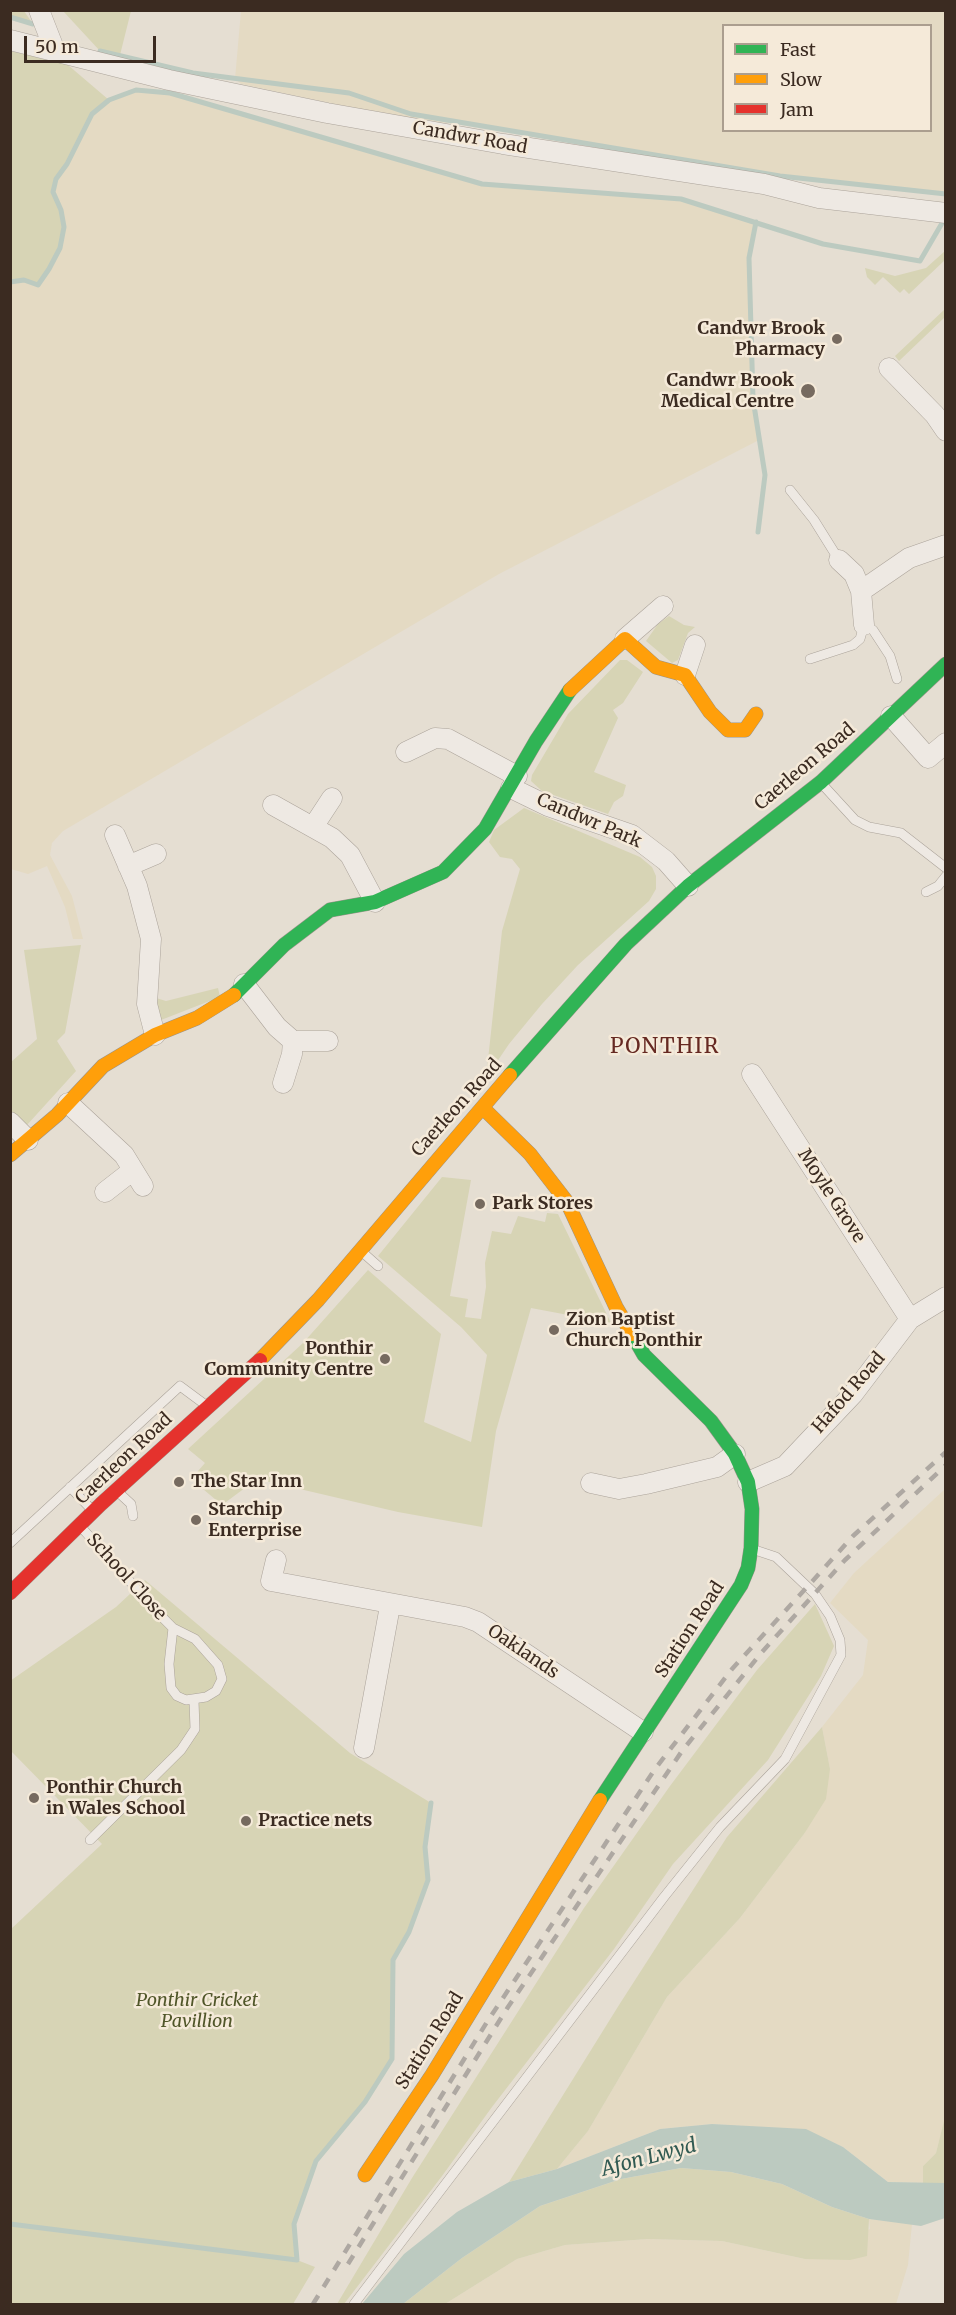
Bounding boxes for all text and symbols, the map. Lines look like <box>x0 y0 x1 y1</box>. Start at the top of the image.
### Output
scale bar <box>27 24 159 62</box>
legend <box>722 24 932 132</box>
text: 50 m <box>35 35 79 58</box>
text: Fast <box>780 38 816 61</box>
text: Slow <box>780 68 822 91</box>
text: Jam <box>780 98 814 121</box>
street label: Candwr Road <box>411 117 529 159</box>
place label: Candwr Brook Pharmacy <box>698 318 825 360</box>
marker: Candwr Brook Pharmacy <box>830 332 844 346</box>
place label: Candwr Brook Medical Centre <box>661 370 794 412</box>
marker: Candwr Brook Medical Centre <box>799 382 817 400</box>
street label: Caerleon Road <box>750 719 860 815</box>
street label: Candwr Park <box>533 789 645 853</box>
district label: PONTHIR <box>610 1034 720 1060</box>
street label: Caerleon Road <box>407 1055 507 1161</box>
street label: Moyle Grove <box>793 1145 869 1247</box>
place label: Park Stores <box>492 1193 593 1215</box>
marker: Park Stores <box>473 1197 487 1211</box>
place label: Zion Baptist Church Ponthir <box>566 1309 702 1352</box>
marker: Zion Baptist Church Ponthir <box>547 1323 561 1337</box>
place label: Ponthir Community Centre <box>204 1338 373 1380</box>
street label: Hafod Road <box>808 1348 890 1438</box>
marker: Ponthir Community Centre <box>378 1352 392 1366</box>
street label: Caerleon Road <box>71 1409 177 1509</box>
place label: The Star Inn <box>191 1471 302 1493</box>
marker: The Star Inn <box>172 1475 186 1489</box>
place label: Starchip Enterprise <box>208 1499 302 1541</box>
marker: Starchip Enterprise <box>189 1513 203 1527</box>
street label: School Close <box>82 1529 170 1625</box>
street label: Station Road <box>651 1578 729 1682</box>
street label: Oaklands <box>483 1620 563 1684</box>
place label: Ponthir Church in Wales School <box>46 1777 185 1820</box>
marker: Ponthir Church in Wales School <box>27 1791 41 1805</box>
place label: Practice nets <box>258 1810 372 1832</box>
marker: Practice nets <box>239 1814 253 1828</box>
street label: Station Road <box>392 1988 468 2094</box>
park label: Ponthir Cricket Pavillion <box>136 1990 258 2032</box>
water label: Afon Lwyd <box>599 2134 699 2182</box>

